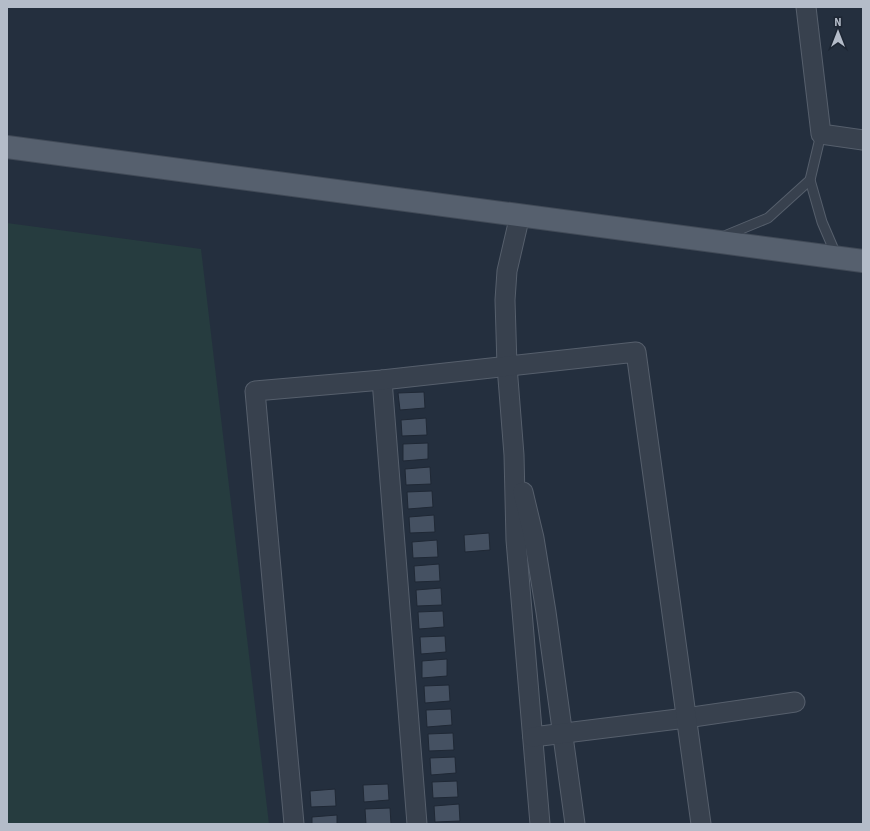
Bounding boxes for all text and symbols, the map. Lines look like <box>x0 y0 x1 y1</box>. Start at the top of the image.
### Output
north arrow <box>818 12 858 52</box>
text: N <box>834 15 842 30</box>

